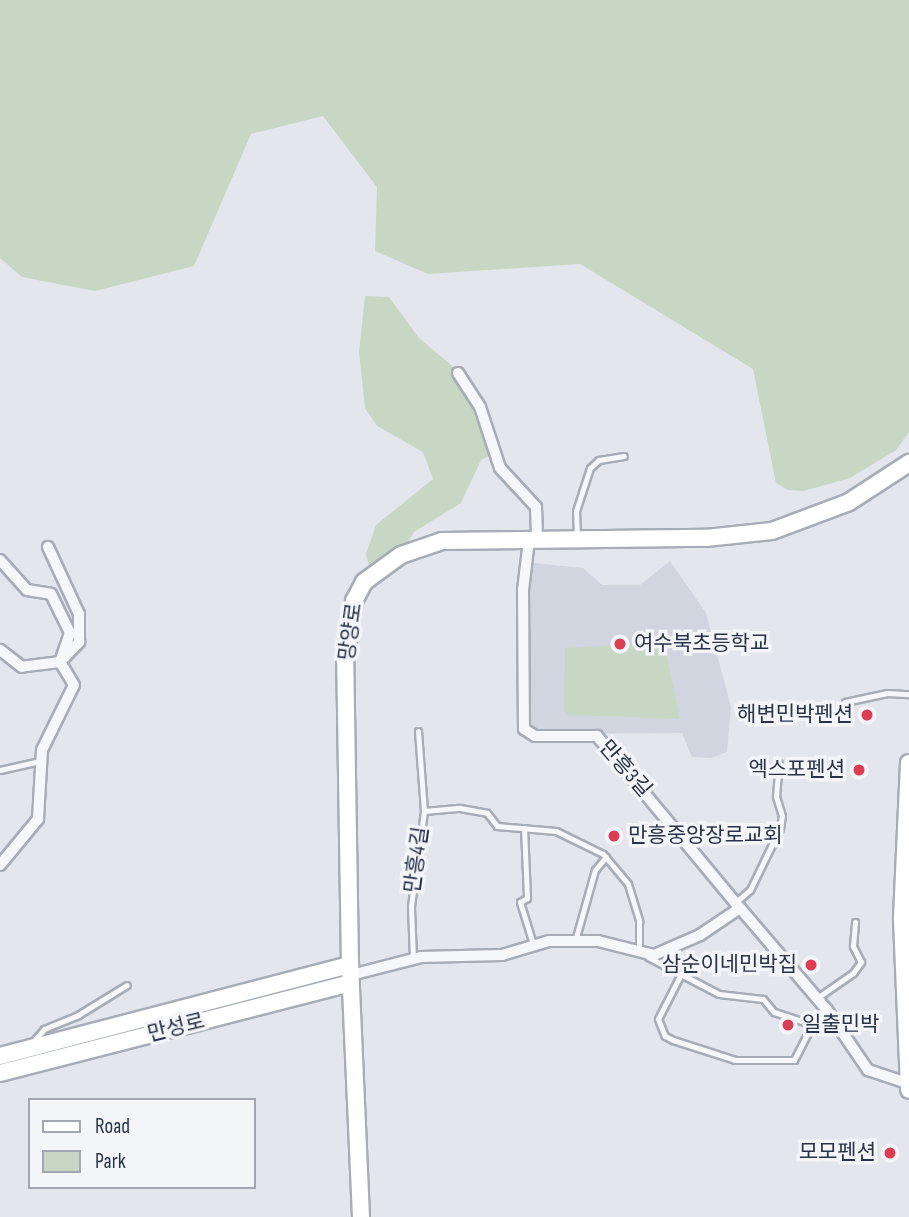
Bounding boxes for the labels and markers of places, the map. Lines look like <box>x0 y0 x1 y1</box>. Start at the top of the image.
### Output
place label: 여수북초등학교 <box>634 631 769 657</box>
marker: 여수북초등학교 <box>612 636 628 652</box>
place label: 해변민박펜션 <box>737 702 853 728</box>
marker: 해변민박펜션 <box>859 707 875 723</box>
place label: 엑스포펜션 <box>748 757 845 783</box>
marker: 엑스포펜션 <box>851 762 867 778</box>
place label: 만흥중앙장로교회 <box>628 823 783 849</box>
marker: 만흥중앙장로교회 <box>606 828 622 844</box>
place label: 삼순이네민박집 <box>662 952 797 978</box>
marker: 삼순이네민박집 <box>803 957 819 973</box>
place label: 일출민박 <box>802 1012 879 1038</box>
marker: 일출민박 <box>780 1017 796 1033</box>
place label: 모모펜션 <box>799 1140 876 1166</box>
marker: 모모펜션 <box>882 1145 898 1161</box>

